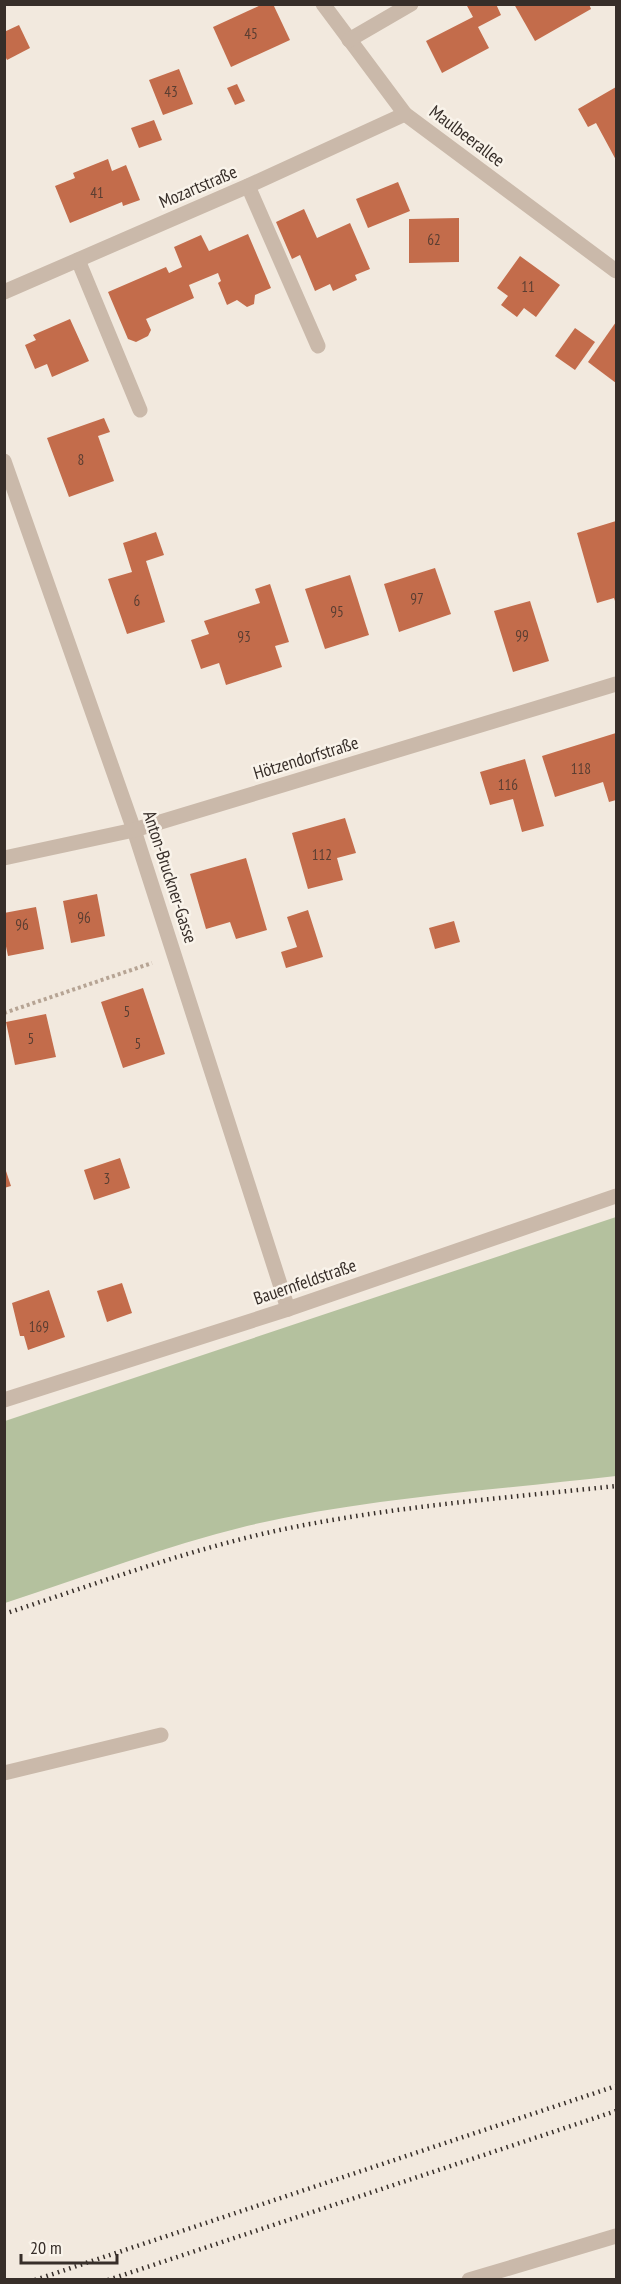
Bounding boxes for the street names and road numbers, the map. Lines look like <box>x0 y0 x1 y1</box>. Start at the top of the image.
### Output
street label: Maulbeerallee <box>425 100 510 171</box>
street label: Mozartstraße <box>155 160 240 213</box>
street label: Hötzendorfstraße <box>251 731 361 784</box>
street label: Anton-Bruckner-Gasse <box>138 808 203 946</box>
street label: Bauernfeldstraße <box>250 1253 359 1310</box>

